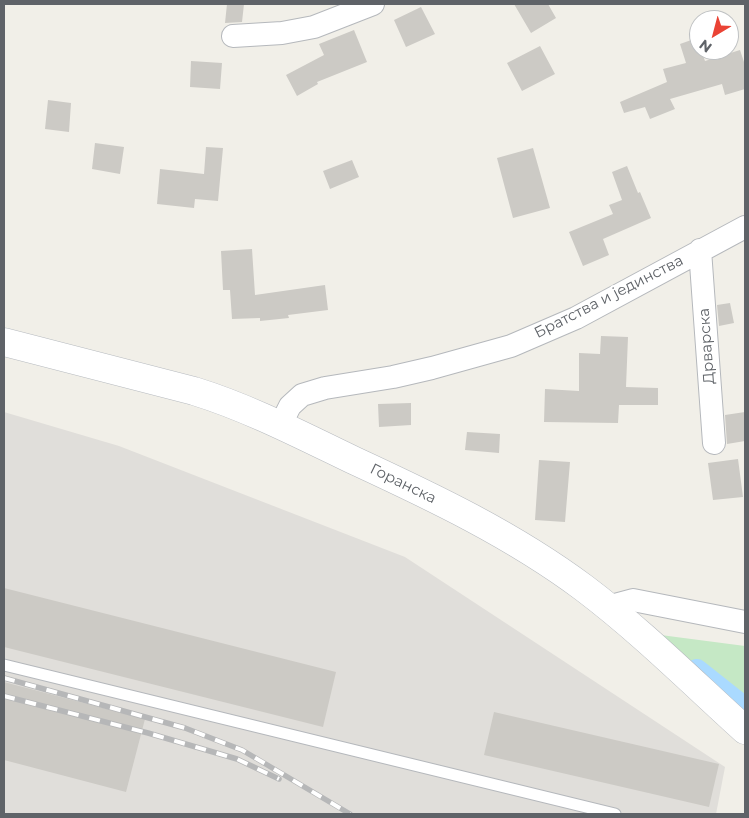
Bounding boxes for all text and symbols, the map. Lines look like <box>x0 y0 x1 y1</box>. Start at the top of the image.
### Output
north arrow <box>689 10 739 60</box>
text: N <box>696 36 716 57</box>
street label: Братства и јединства <box>532 252 686 342</box>
street label: Дрварска <box>695 307 719 385</box>
street label: Горанска <box>367 460 439 508</box>

